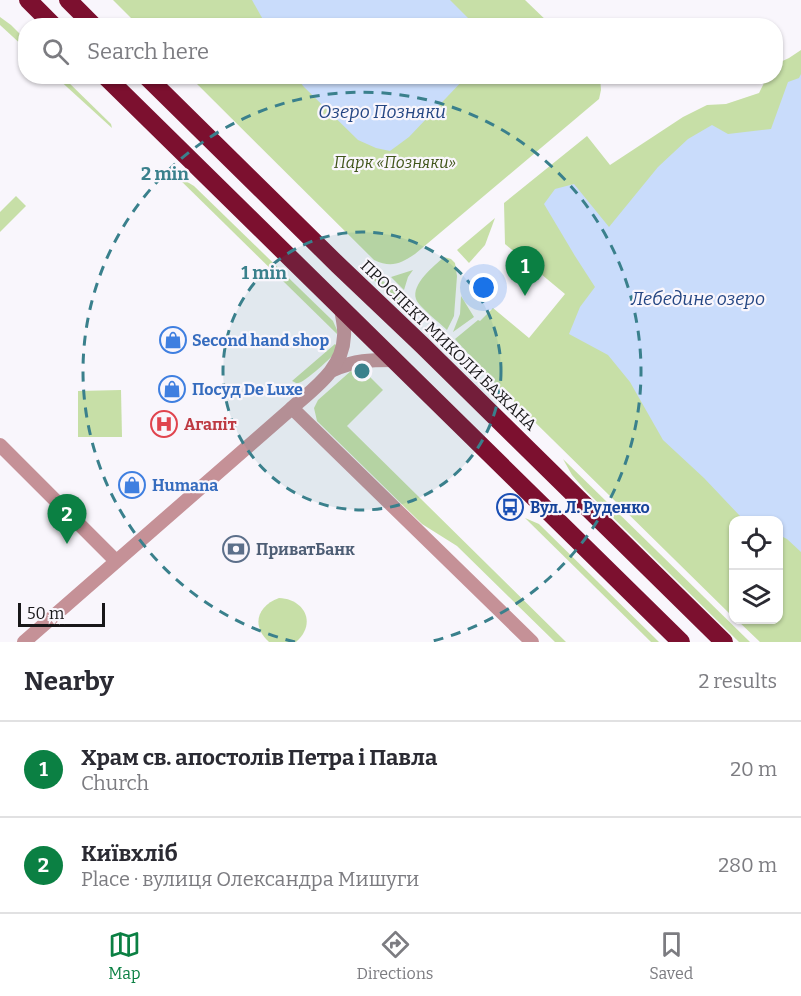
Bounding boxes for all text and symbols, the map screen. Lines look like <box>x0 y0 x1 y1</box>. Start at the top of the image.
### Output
search box <box>18 18 783 84</box>
icon: search <box>39 35 72 68</box>
text: Search here <box>87 38 209 65</box>
water label: Озеро Позняки <box>318 101 446 123</box>
park label: Парк «Позняки» <box>334 153 456 172</box>
text: 2 min <box>141 163 189 185</box>
pin: 1 <box>506 246 544 296</box>
street label: ПРОСПЕКТ МИКОЛИ БАЖАНА <box>357 256 541 435</box>
text: 1 min <box>241 262 287 284</box>
your location <box>469 273 498 302</box>
water label: Лебедине озеро <box>630 288 765 310</box>
shop icon: Second hand shop <box>158 325 188 355</box>
place label: Second hand shop <box>192 331 330 350</box>
centre of rings <box>352 361 372 381</box>
shop icon: Посуд De Luxe <box>157 374 187 404</box>
place label: Посуд De Luxe <box>192 380 303 399</box>
hospital icon: Агапіт <box>149 409 179 439</box>
place label: Агапіт <box>184 415 237 434</box>
shop icon: Humana <box>117 470 147 500</box>
place label: Humana <box>152 476 218 495</box>
bus stop icon: Вул. Л. Руденко <box>495 492 525 522</box>
pin: 2 <box>48 494 86 544</box>
place label: Вул. Л. Руденко <box>530 498 650 517</box>
map controls <box>729 516 783 624</box>
button: locate <box>729 516 783 570</box>
bank icon: ПриватБанк <box>221 534 251 564</box>
place label: ПриватБанк <box>256 540 355 559</box>
button: layers <box>729 570 783 624</box>
scale bar <box>18 600 105 628</box>
text: 50 m <box>27 604 64 623</box>
text: Nearby <box>24 666 114 697</box>
text: 2 results <box>698 669 777 693</box>
text: Храм св. апостолів Петра і Павла <box>81 744 437 771</box>
text: 1 <box>39 757 48 781</box>
text: 20 m <box>730 757 777 781</box>
text: Church <box>81 771 149 795</box>
text: Київхліб <box>81 840 178 867</box>
text: 2 <box>38 853 49 877</box>
text: 280 m <box>718 853 777 877</box>
text: Place · вулиця Олександра Мишуги <box>81 867 419 891</box>
tab: Map <box>108 928 141 983</box>
tab: Directions <box>357 928 434 983</box>
tab: Saved <box>649 928 693 983</box>

